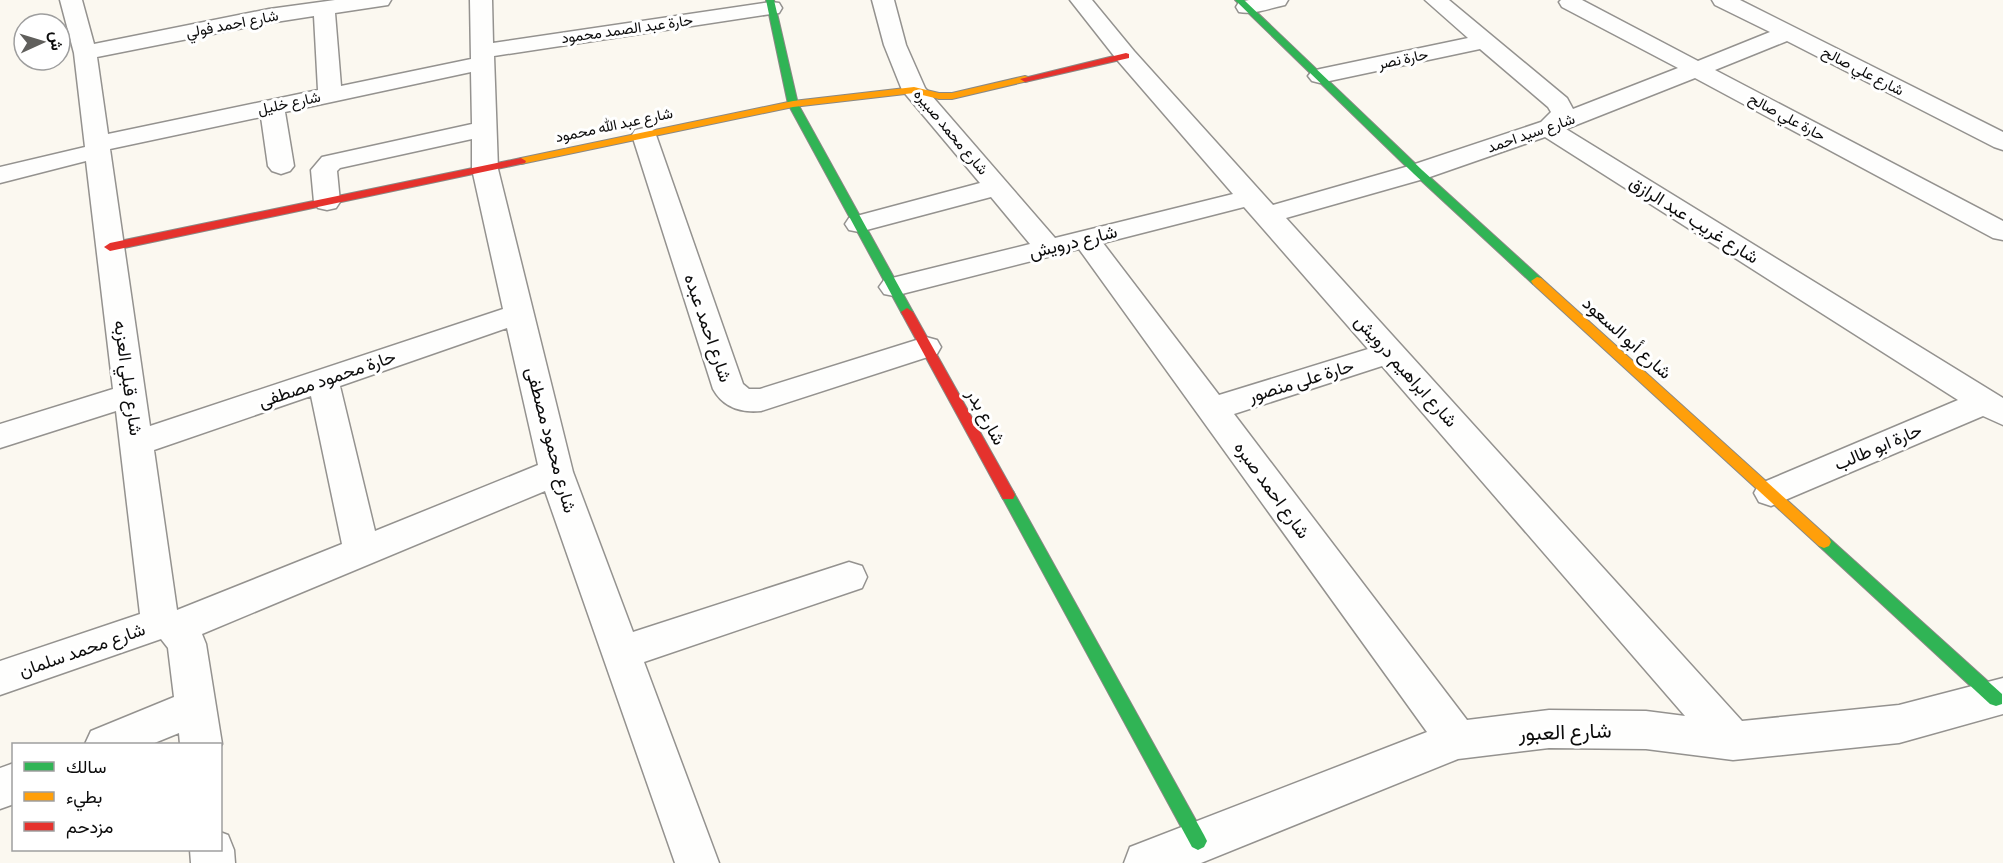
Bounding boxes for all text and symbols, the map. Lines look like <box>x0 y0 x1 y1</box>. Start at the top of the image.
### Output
street label: شارع احمد فولي <box>184 6 281 46</box>
street label: حارة عبد الصمد محمود <box>560 11 694 47</box>
north arrow <box>12 12 72 72</box>
text: ش <box>46 31 67 51</box>
street label: شارع علي صالح <box>1817 43 1907 103</box>
street label: حارة نصر <box>1375 45 1430 73</box>
street label: شارع محمد صبيره <box>908 86 992 180</box>
street label: شارع خليل <box>256 88 323 120</box>
street label: حارة علي صالح <box>1744 89 1828 148</box>
street label: شارع عبد الله محمود <box>554 104 675 148</box>
street label: شارع سيد احمد <box>1485 110 1578 158</box>
street label: شارع غريب عبد الرازق <box>1625 171 1763 269</box>
street label: شارع درويش <box>1027 220 1120 265</box>
street label: شارع احمد عبده <box>678 271 737 385</box>
street label: شارع أبو السعود <box>1577 292 1676 385</box>
street label: شارع ابراهيم درويش <box>1349 310 1462 432</box>
street label: شارع قبلي العزبه <box>105 319 147 438</box>
street label: حارة محمود مصطفى <box>255 345 399 413</box>
street label: حارة على منصور <box>1245 355 1356 408</box>
street label: شارع محمود مصطفى <box>520 365 581 516</box>
street label: شارع بدر <box>960 384 1010 449</box>
street label: حارة ابو طالب <box>1831 419 1925 475</box>
street label: شارع احمد صبره <box>1229 437 1315 543</box>
street label: شارع محمد سلمان <box>16 618 148 683</box>
street label: شارع العبور <box>1517 717 1612 748</box>
legend <box>12 743 222 851</box>
text: سالك <box>66 756 106 778</box>
text: بطيء <box>66 786 102 812</box>
text: مزدحم <box>66 816 113 839</box>

